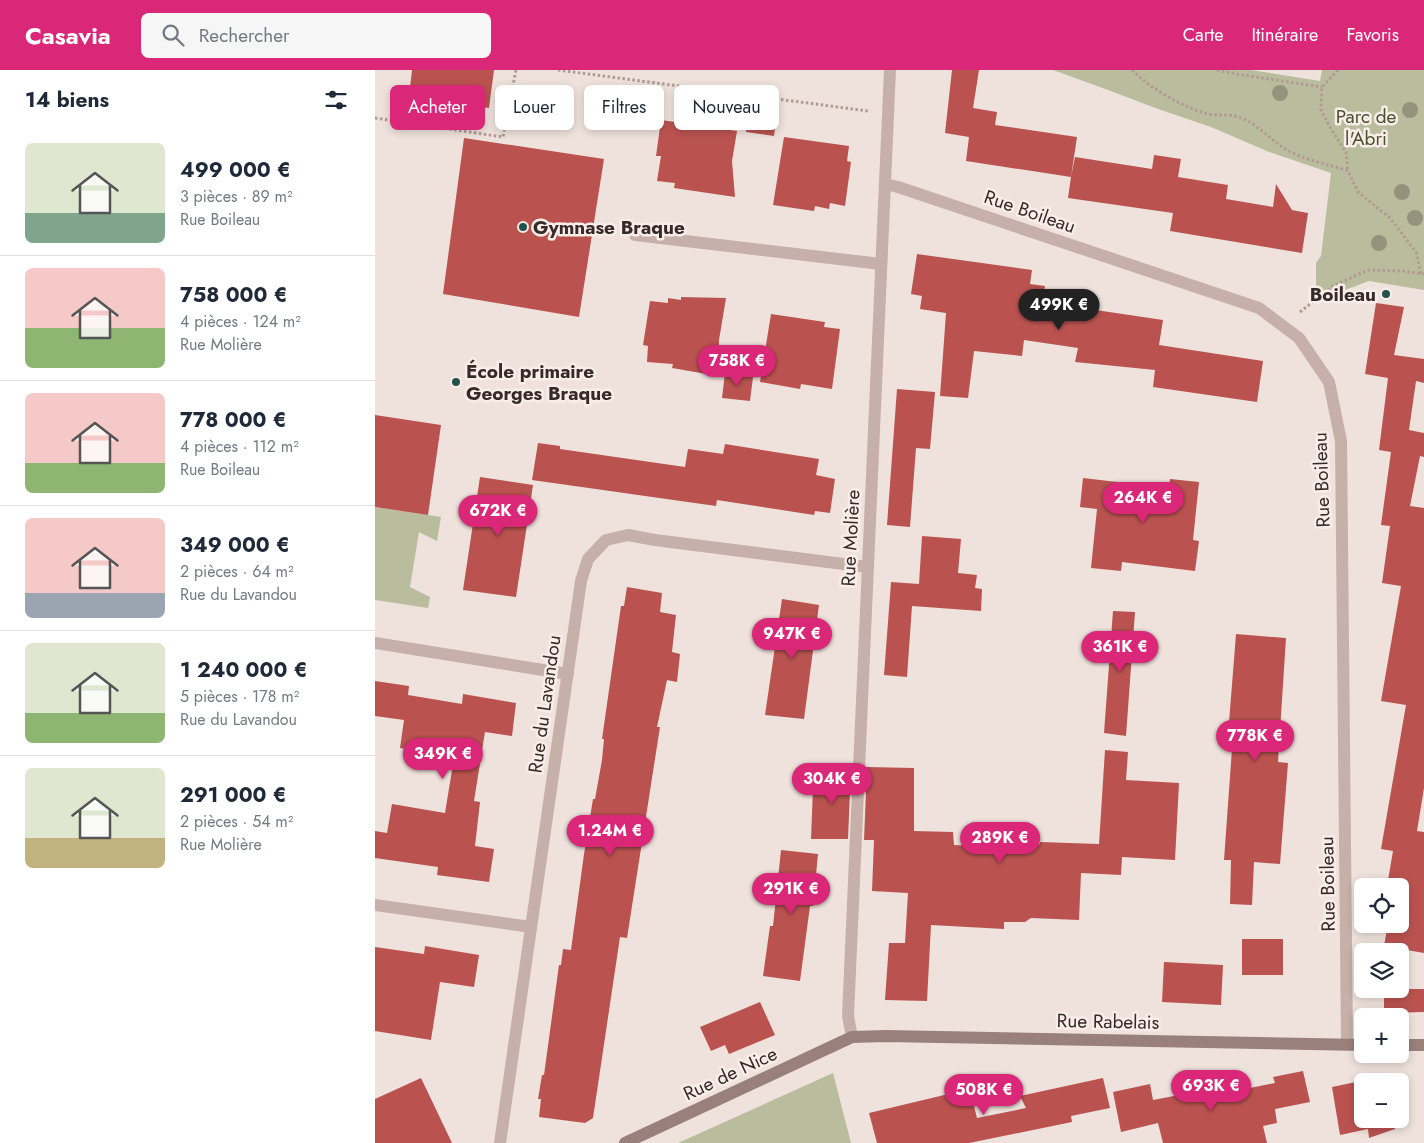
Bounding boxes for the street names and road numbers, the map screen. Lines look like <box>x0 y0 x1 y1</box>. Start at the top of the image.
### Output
street label: Rue Boileau <box>980 183 1079 240</box>
street label: Rue Boileau <box>1306 432 1337 528</box>
street label: Rue Molière <box>834 489 867 587</box>
street label: Rue du Lavandou <box>521 633 568 775</box>
street label: Rue Boileau <box>1313 836 1342 932</box>
street label: Rue Rabelais <box>1056 1007 1160 1036</box>
street label: Rue de Nice <box>679 1040 782 1107</box>

